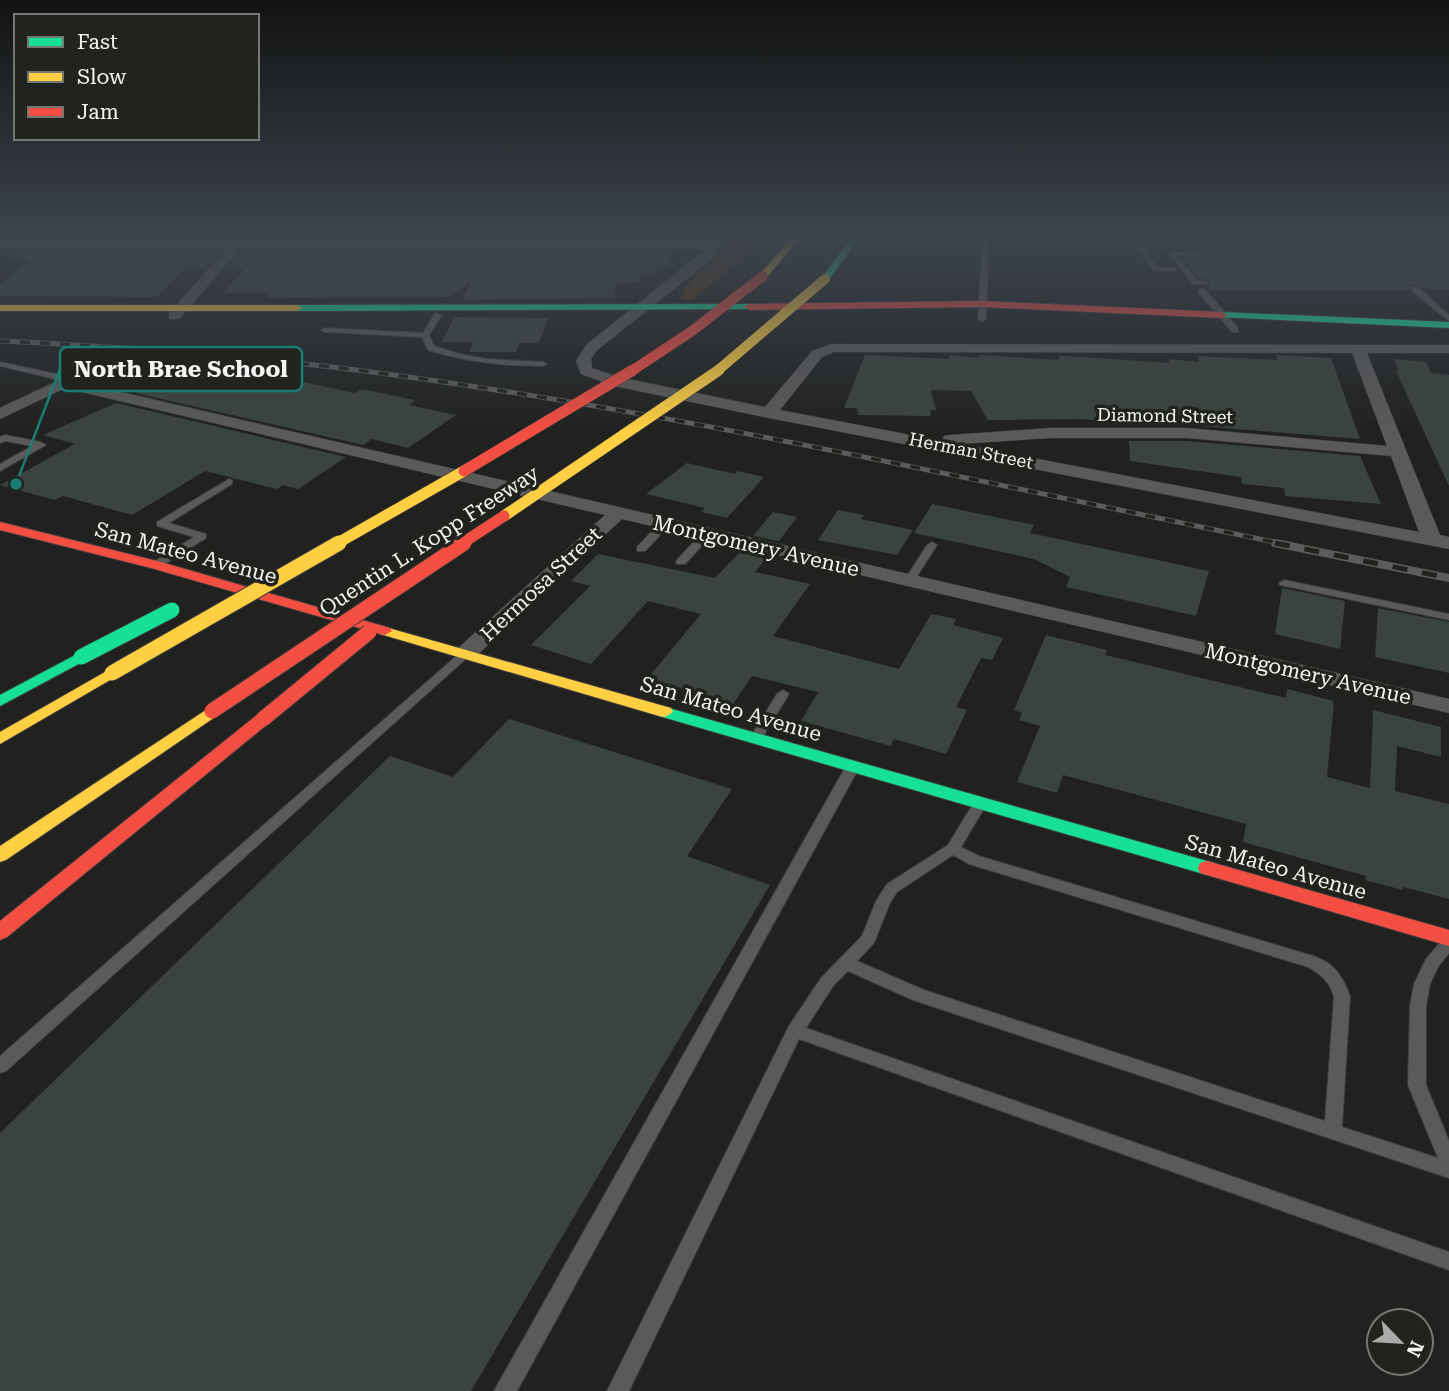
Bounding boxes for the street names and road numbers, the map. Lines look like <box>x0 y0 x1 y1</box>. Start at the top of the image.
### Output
street label: Diamond Street <box>1097 404 1234 427</box>
street label: Herman Street <box>907 428 1035 473</box>
street label: Quentin L. Kopp Freeway <box>315 461 544 621</box>
street label: Montgomery Avenue <box>650 511 862 581</box>
street label: San Mateo Avenue <box>93 517 279 589</box>
street label: Hermosa Street <box>476 522 606 646</box>
street label: Montgomery Avenue <box>1202 639 1414 709</box>
street label: San Mateo Avenue <box>638 672 824 746</box>
street label: San Mateo Avenue <box>1183 830 1369 904</box>

